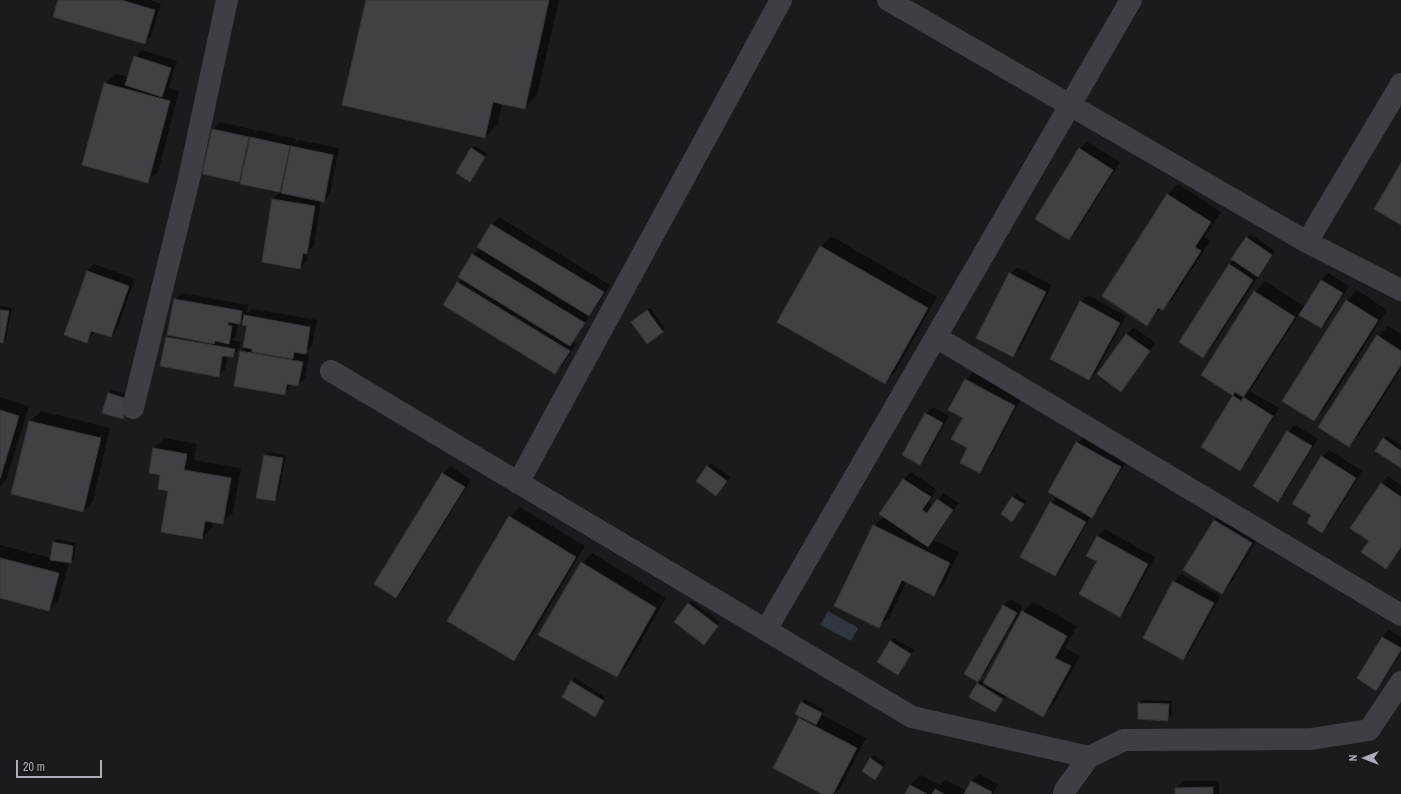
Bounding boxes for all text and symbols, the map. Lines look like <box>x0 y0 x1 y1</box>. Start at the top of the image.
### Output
north arrow <box>1345 738 1385 778</box>
scale bar <box>18 752 104 778</box>
text: N <box>1346 755 1360 761</box>
text: 20 m <box>23 759 45 775</box>

